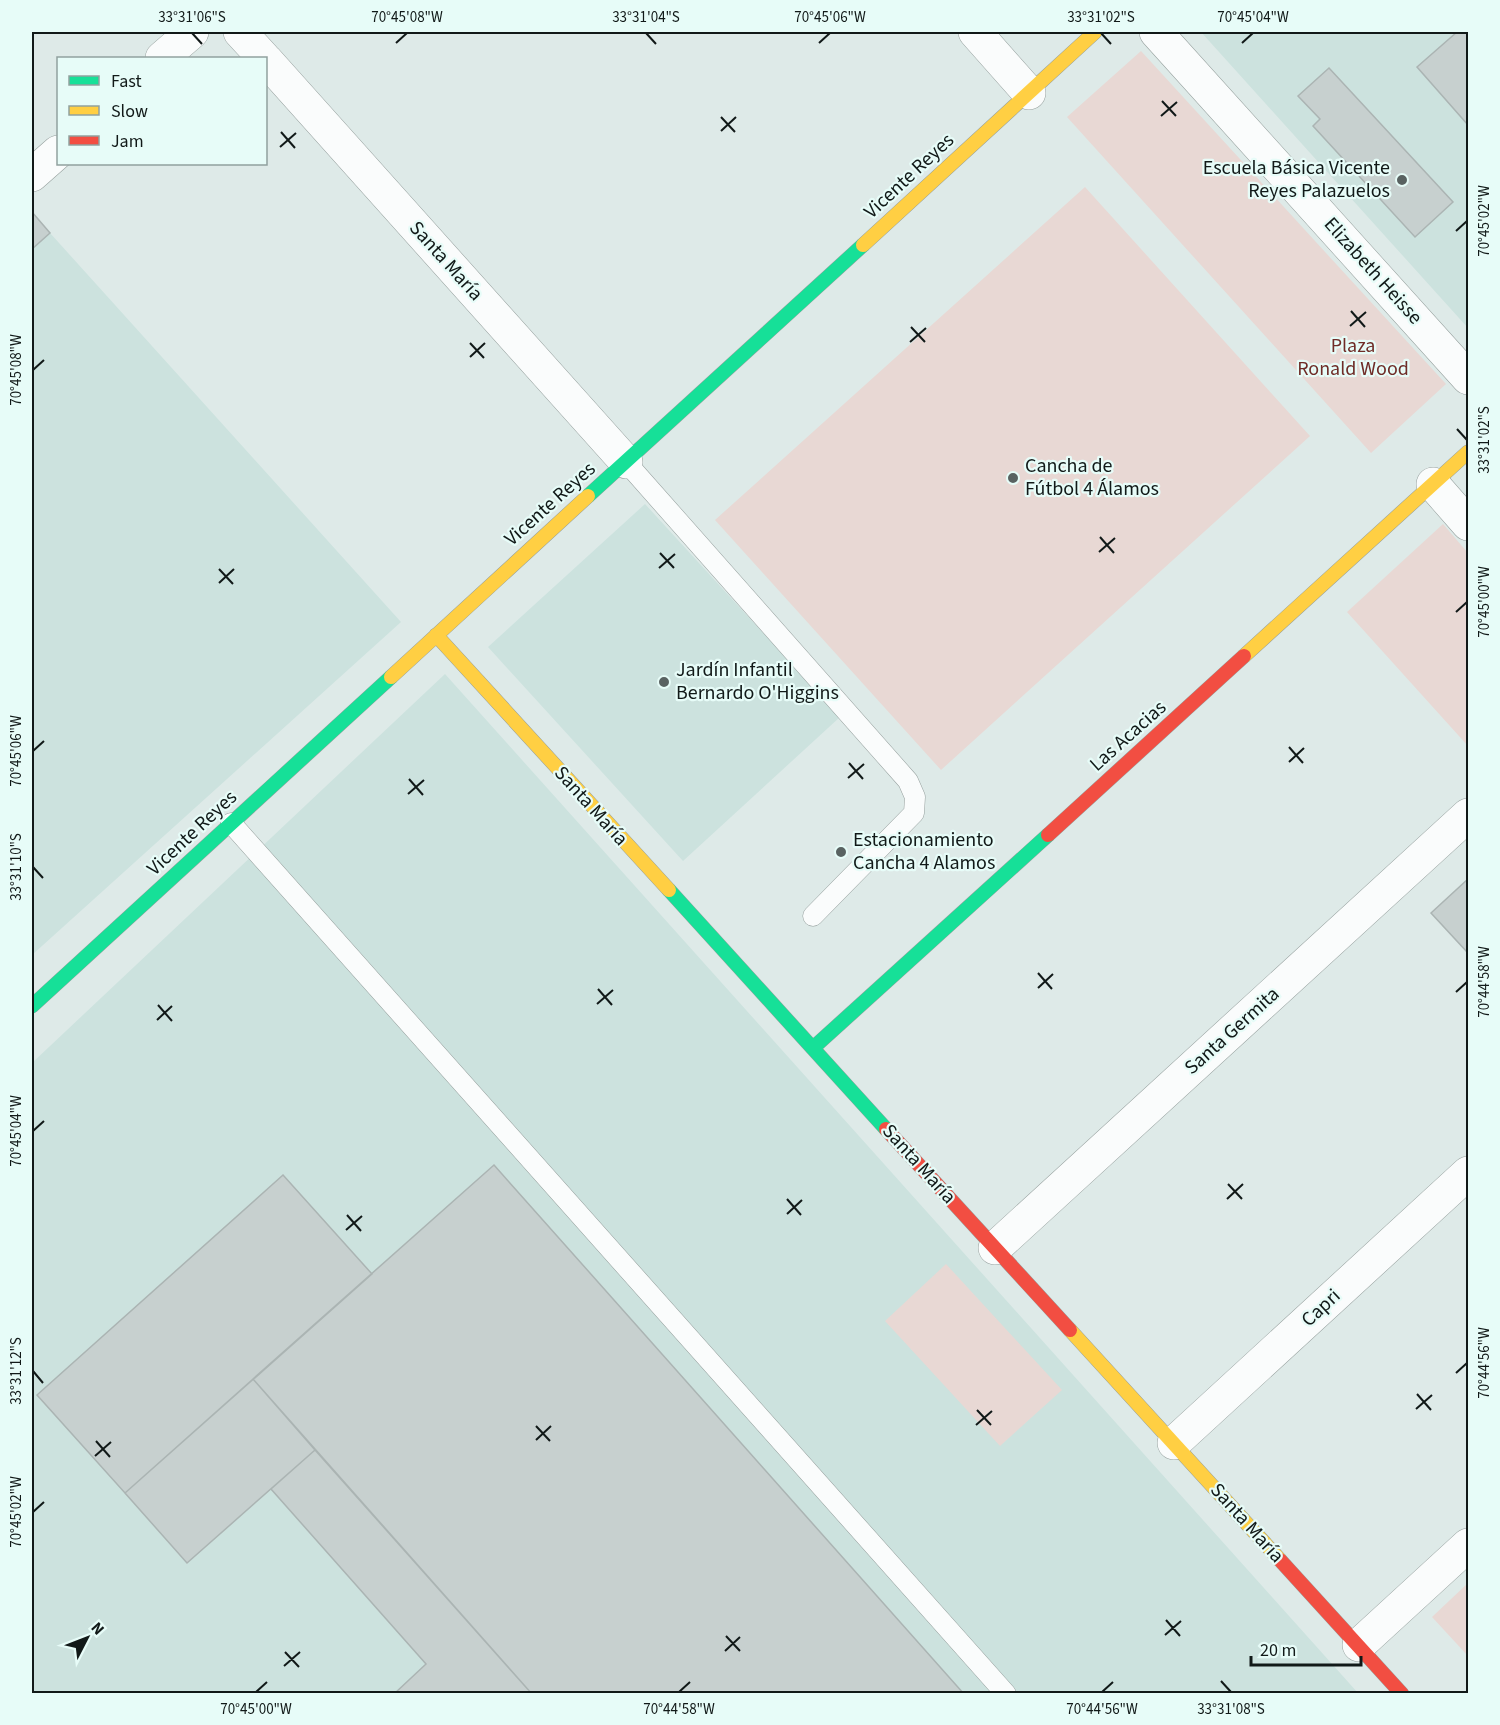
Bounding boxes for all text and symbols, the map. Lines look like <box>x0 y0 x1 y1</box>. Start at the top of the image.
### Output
text: 33°31'06"S <box>158 7 226 28</box>
text: 70°45'08"W <box>371 7 443 28</box>
text: 33°31'04"S <box>612 7 680 28</box>
text: 70°45'06"W <box>794 7 866 28</box>
text: 33°31'02"S <box>1067 7 1135 28</box>
text: 70°45'04"W <box>1217 7 1289 28</box>
legend <box>57 57 267 165</box>
text: Fast <box>111 69 142 94</box>
text: Slow <box>111 99 148 124</box>
street label: Vicente Reyes <box>858 127 960 225</box>
text: Jam <box>111 129 144 154</box>
place label: Escuela Básica Vicente Reyes Palazuelos <box>1203 154 1390 205</box>
marker: Escuela Básica Vicente Reyes Palazuelos <box>1395 173 1409 187</box>
text: 70°45'02"W <box>1474 185 1495 257</box>
street label: Elizabeth Heisse <box>1317 211 1429 331</box>
street label: Santa María <box>403 215 489 307</box>
park label: Plaza Ronald Wood <box>1297 332 1409 383</box>
text: 70°45'08"W <box>6 334 27 406</box>
text: 33°31'02"S <box>1474 406 1495 474</box>
place label: Cancha de Fútbol 4 Álamos <box>1025 452 1159 503</box>
street label: Vicente Reyes <box>498 455 602 553</box>
marker: Cancha de Fútbol 4 Álamos <box>1006 471 1020 485</box>
text: 70°45'00"W <box>1474 566 1495 638</box>
place label: Jardín Infantil Bernardo O'Higgins <box>676 656 839 707</box>
marker: Jardín Infantil Bernardo O'Higgins <box>657 675 671 689</box>
street label: Las Acacias <box>1084 694 1172 778</box>
text: 70°45'06"W <box>6 715 27 787</box>
street label: Santa María <box>548 760 634 852</box>
street label: Vicente Reyes <box>141 784 243 882</box>
place label: Estacionamiento Cancha 4 Alamos <box>853 826 995 877</box>
text: 33°31'10"S <box>6 833 27 901</box>
marker: Estacionamiento Cancha 4 Alamos <box>834 845 848 859</box>
text: 70°44'58"W <box>1474 946 1495 1018</box>
street label: Santa Germita <box>1178 981 1286 1081</box>
text: 70°45'04"W <box>6 1095 27 1167</box>
street label: Santa María <box>876 1118 962 1210</box>
street label: Capri <box>1295 1283 1347 1333</box>
text: 70°44'56"W <box>1474 1327 1495 1399</box>
text: 33°31'12"S <box>6 1337 27 1405</box>
text: 70°45'02"W <box>6 1476 27 1548</box>
street label: Santa María <box>1204 1477 1290 1569</box>
north arrow <box>57 1608 117 1668</box>
text: N <box>86 1617 109 1640</box>
scale bar <box>1251 1629 1360 1667</box>
text: 20 m <box>1260 1638 1296 1663</box>
text: 70°45'00"W <box>220 1699 292 1720</box>
text: 70°44'58"W <box>643 1699 715 1720</box>
text: 70°44'56"W <box>1066 1699 1138 1720</box>
text: 33°31'08"S <box>1197 1699 1265 1720</box>

